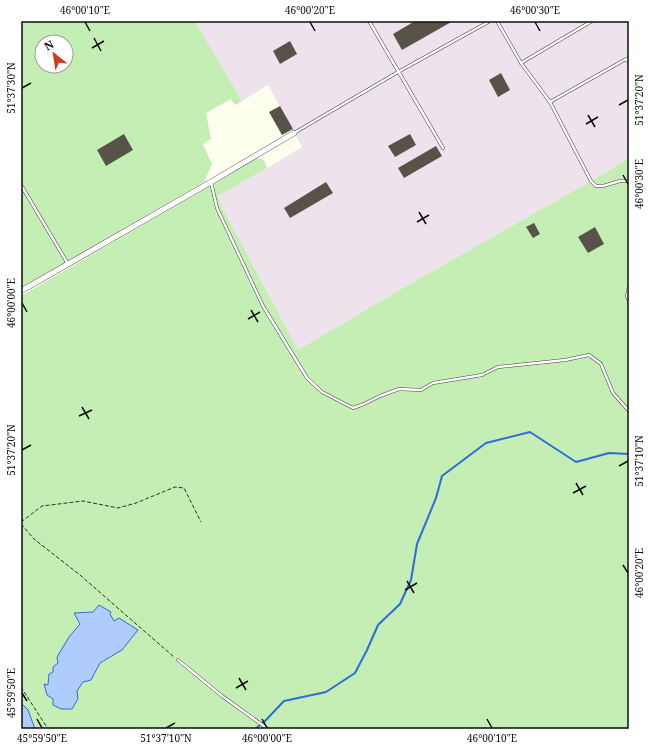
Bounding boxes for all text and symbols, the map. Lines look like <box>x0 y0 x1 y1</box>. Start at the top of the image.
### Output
text: 46°00'10"E <box>60 3 110 17</box>
text: 46°00'20"E <box>285 3 335 17</box>
text: 46°00'30"E <box>510 3 560 17</box>
north arrow <box>34 34 74 74</box>
text: N <box>41 36 57 54</box>
text: 51°37'30"N <box>4 62 18 114</box>
text: 51°37'20"N <box>632 74 646 126</box>
text: 46°00'30"E <box>632 159 646 209</box>
text: 46°00'00"E <box>4 278 18 328</box>
text: 51°37'20"N <box>4 424 18 476</box>
text: 51°37'10"N <box>632 435 646 487</box>
text: 46°00'20"E <box>632 548 646 598</box>
text: 45°59'50"E <box>4 668 18 718</box>
text: 45°59'50"E <box>17 731 67 745</box>
text: 51°37'10"N <box>140 731 192 745</box>
text: 46°00'00"E <box>242 731 292 745</box>
text: 46°00'10"E <box>467 731 517 745</box>

